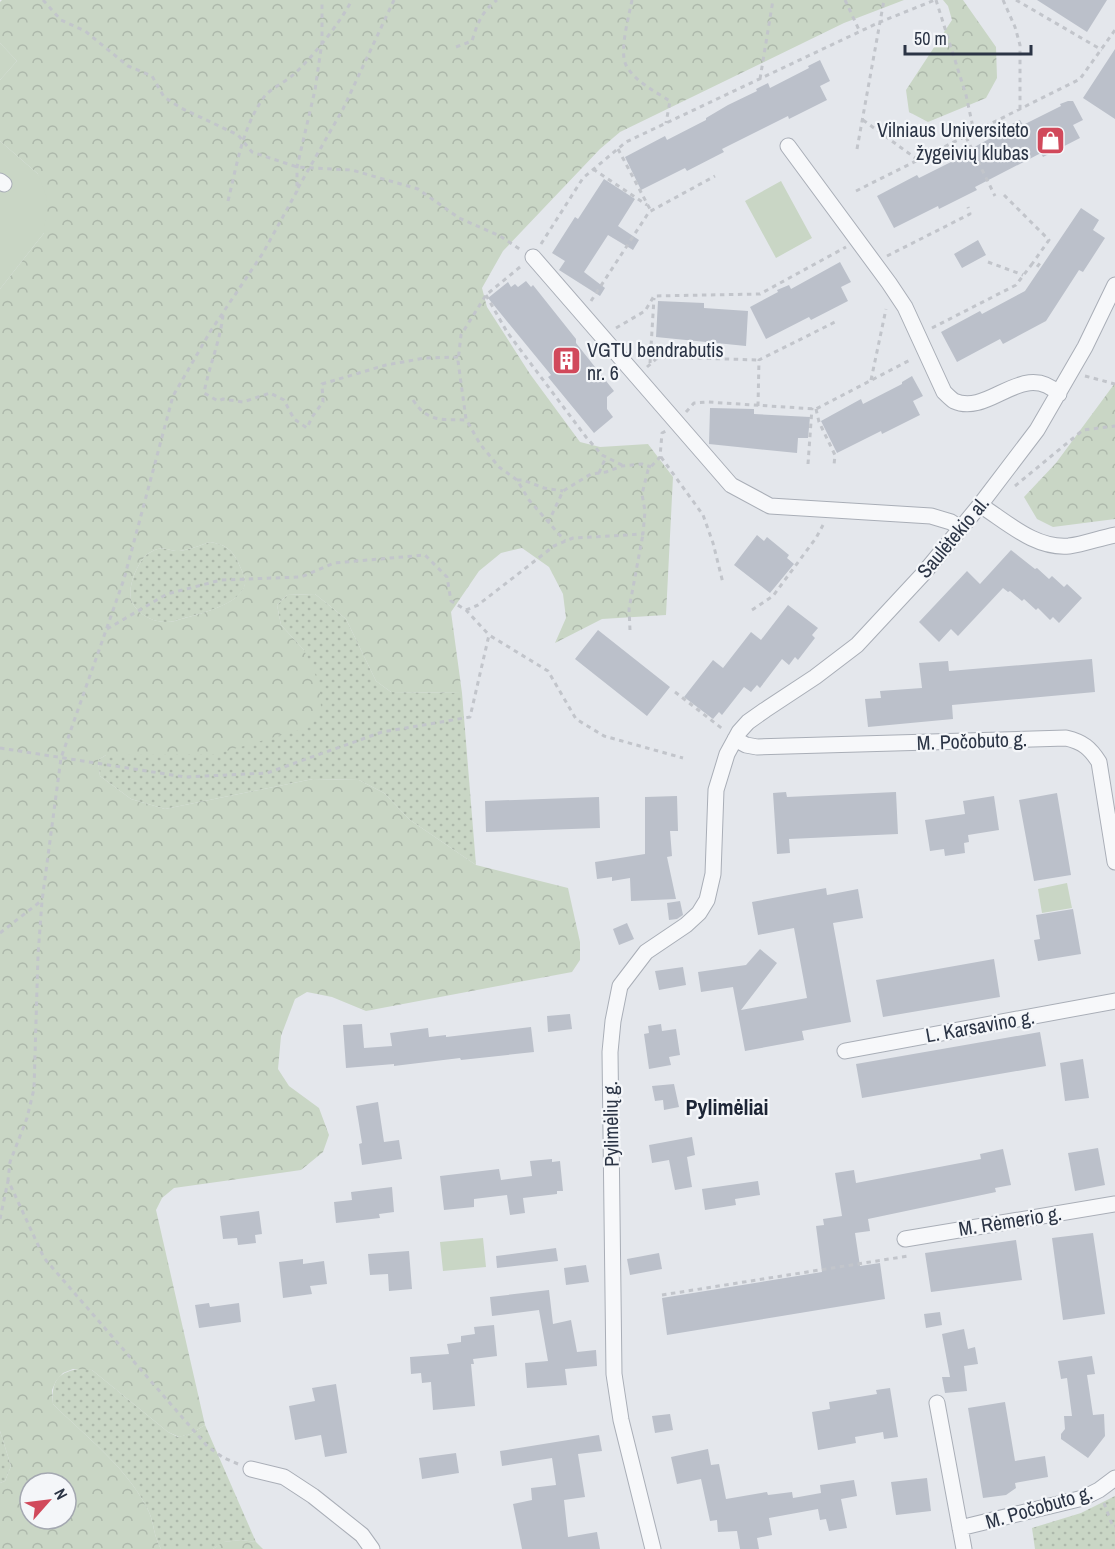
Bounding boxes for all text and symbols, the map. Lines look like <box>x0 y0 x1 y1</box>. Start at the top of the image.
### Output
scale bar <box>905 18 1031 56</box>
text: 50 m <box>914 26 947 51</box>
place label: Vilniaus Universiteto žygeivių klubas <box>877 116 1029 166</box>
shop icon: Vilniaus Universiteto žygeivių klubas <box>1034 125 1066 157</box>
place label: VGTU bendrabutis nr. 6 <box>587 336 724 386</box>
building icon: VGTU bendrabutis nr. 6 <box>550 345 582 377</box>
street label: Saulėtekio al. <box>910 490 995 583</box>
street label: M. Počobuto g. <box>916 725 1028 756</box>
street label: L. Karsavino g. <box>923 1003 1037 1048</box>
street label: Pylimėlių g. <box>596 1081 625 1167</box>
district label: Pylimėliai <box>685 1092 769 1122</box>
street label: M. Rėmerio g. <box>956 1199 1063 1242</box>
north arrow <box>18 1471 78 1531</box>
street label: M. Počobuto g. <box>982 1478 1096 1535</box>
text: N <box>49 1485 73 1503</box>

